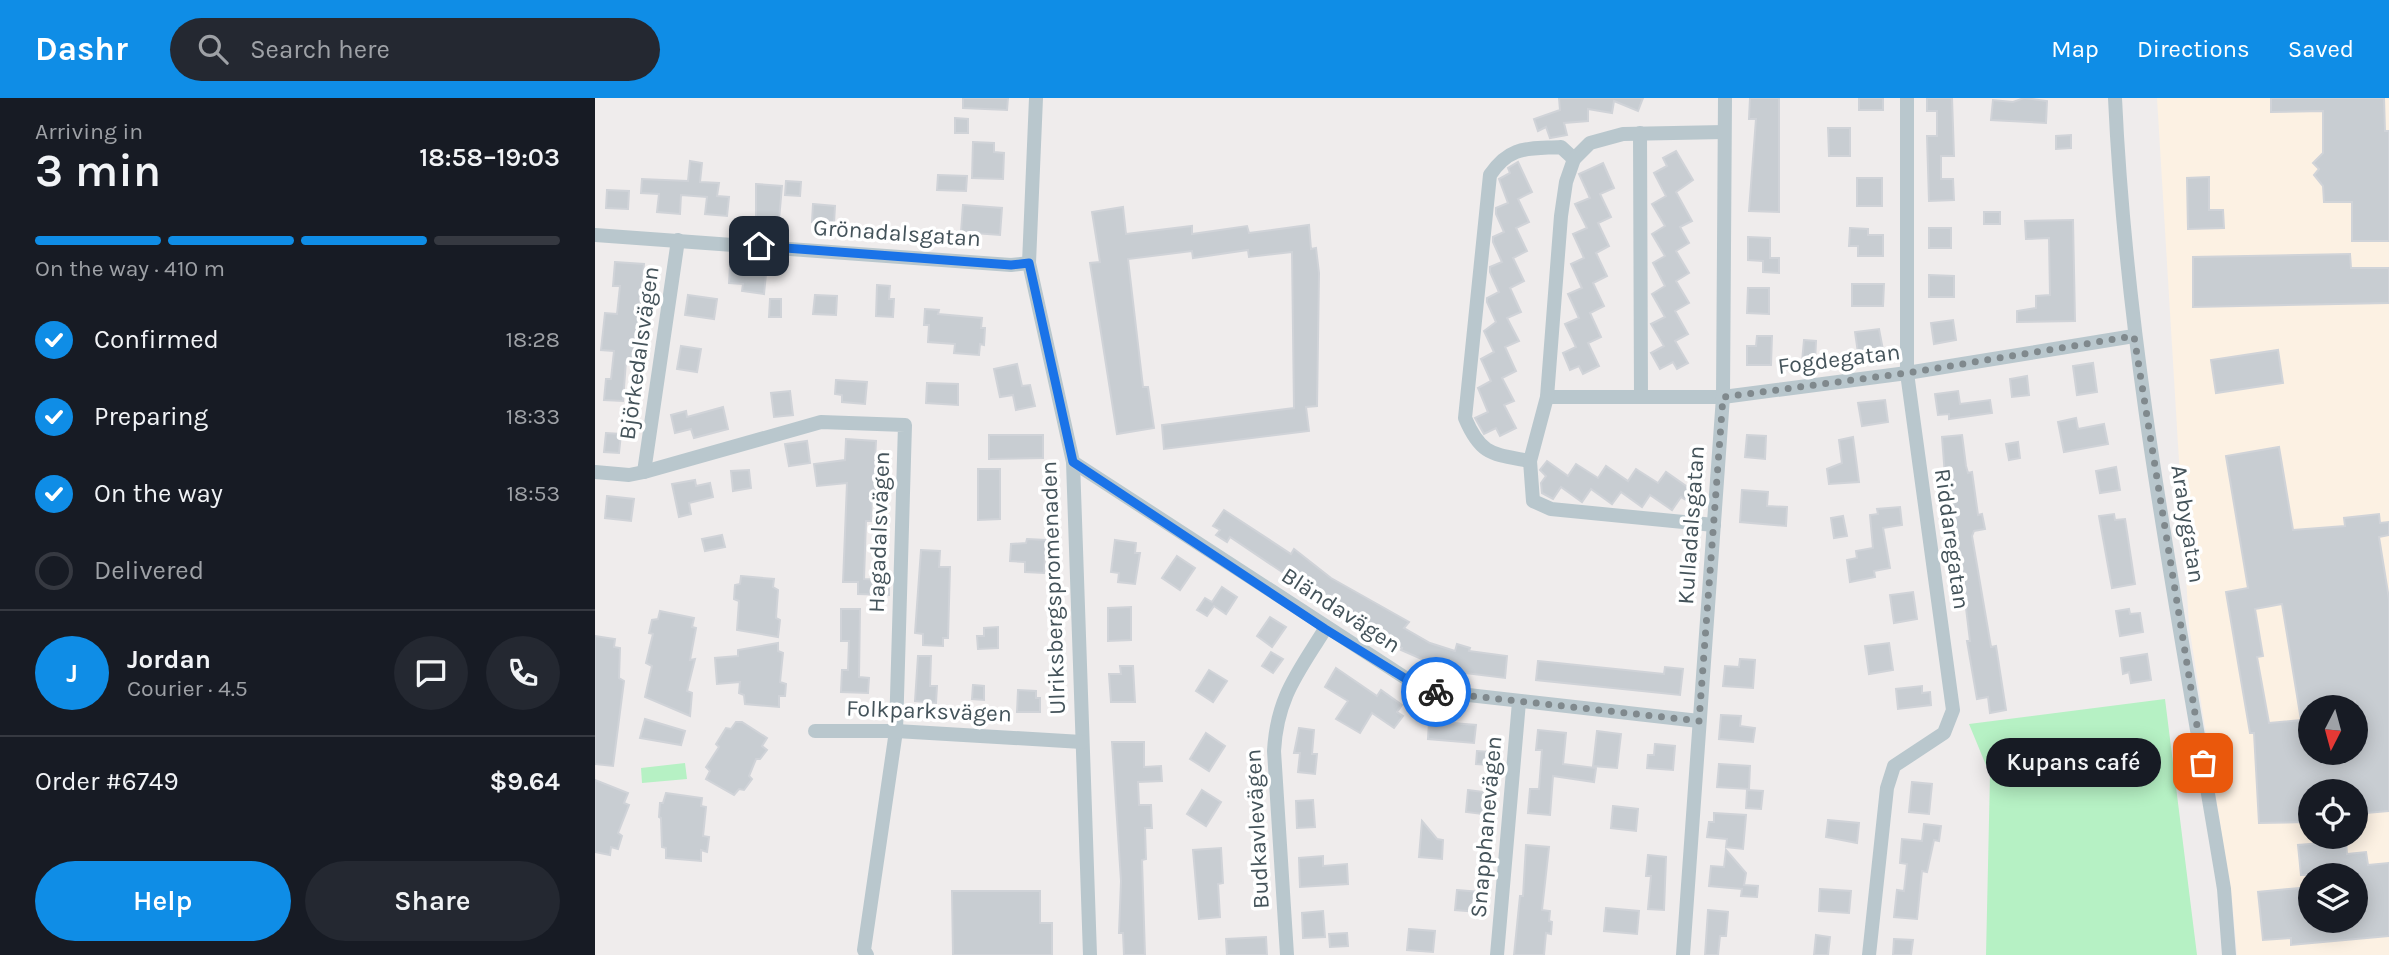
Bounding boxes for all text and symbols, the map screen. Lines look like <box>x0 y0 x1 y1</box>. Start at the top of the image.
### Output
search box <box>170 18 660 81</box>
text: Dashr <box>35 30 128 68</box>
icon: search <box>194 30 232 68</box>
text: Search here <box>250 34 390 65</box>
text: Map <box>2051 35 2099 63</box>
text: Directions <box>2137 35 2250 63</box>
text: Saved <box>2288 35 2354 63</box>
text: Arriving in <box>35 118 143 145</box>
text: 18:58–19:03 <box>419 142 560 173</box>
text: 3 min <box>35 144 161 198</box>
street label: Grönadalsgatan <box>812 214 982 252</box>
pin <box>729 216 789 276</box>
icon: home <box>740 227 778 265</box>
text: On the way · 410 m <box>35 255 225 282</box>
street label: Björkedalsvägen <box>613 265 665 441</box>
icon: check <box>35 321 73 359</box>
text: Confirmed <box>94 324 219 355</box>
text: 18:28 <box>506 326 560 353</box>
street label: Fogdegatan <box>1776 338 1902 380</box>
icon: check <box>35 398 73 436</box>
text: Preparing <box>94 401 208 432</box>
text: 18:33 <box>506 403 560 430</box>
street label: Kulladalsgatan <box>1672 445 1710 605</box>
street label: Hagadalsvägen <box>863 451 895 613</box>
street label: Ulriksbergspromenaden <box>1035 461 1071 715</box>
street label: Arabygatan <box>2165 463 2211 585</box>
street label: Riddaregatan <box>1929 467 1975 611</box>
icon: check <box>35 475 73 513</box>
text: On the way <box>94 478 223 509</box>
text: 18:53 <box>506 480 560 507</box>
text: Delivered <box>94 555 204 586</box>
street label: Bländavägen <box>1276 562 1406 658</box>
button: chat <box>394 636 468 710</box>
button: phone <box>486 636 560 710</box>
text: Jordan <box>127 644 211 675</box>
courier <box>1401 657 1471 727</box>
text: J <box>66 658 78 689</box>
icon: bike <box>1417 673 1455 711</box>
text: Courier · 4.5 <box>127 675 248 702</box>
street label: Folkparksvägen <box>846 695 1012 727</box>
north arrow <box>2298 695 2368 765</box>
map controls <box>2298 695 2368 933</box>
pin <box>2173 733 2233 793</box>
street label: Snapphanevägen <box>1465 735 1507 919</box>
callout: Kupans café <box>1986 738 2161 788</box>
icon: bag <box>2184 744 2222 782</box>
street label: Budkavlevägen <box>1239 748 1275 910</box>
text: Kupans café <box>2007 749 2140 776</box>
text: Order #6749 <box>35 766 178 797</box>
text: $9.64 <box>489 766 560 797</box>
button: locate <box>2298 779 2368 849</box>
button: Help <box>35 861 291 941</box>
button: Share <box>305 861 560 941</box>
button: layers <box>2298 863 2368 933</box>

